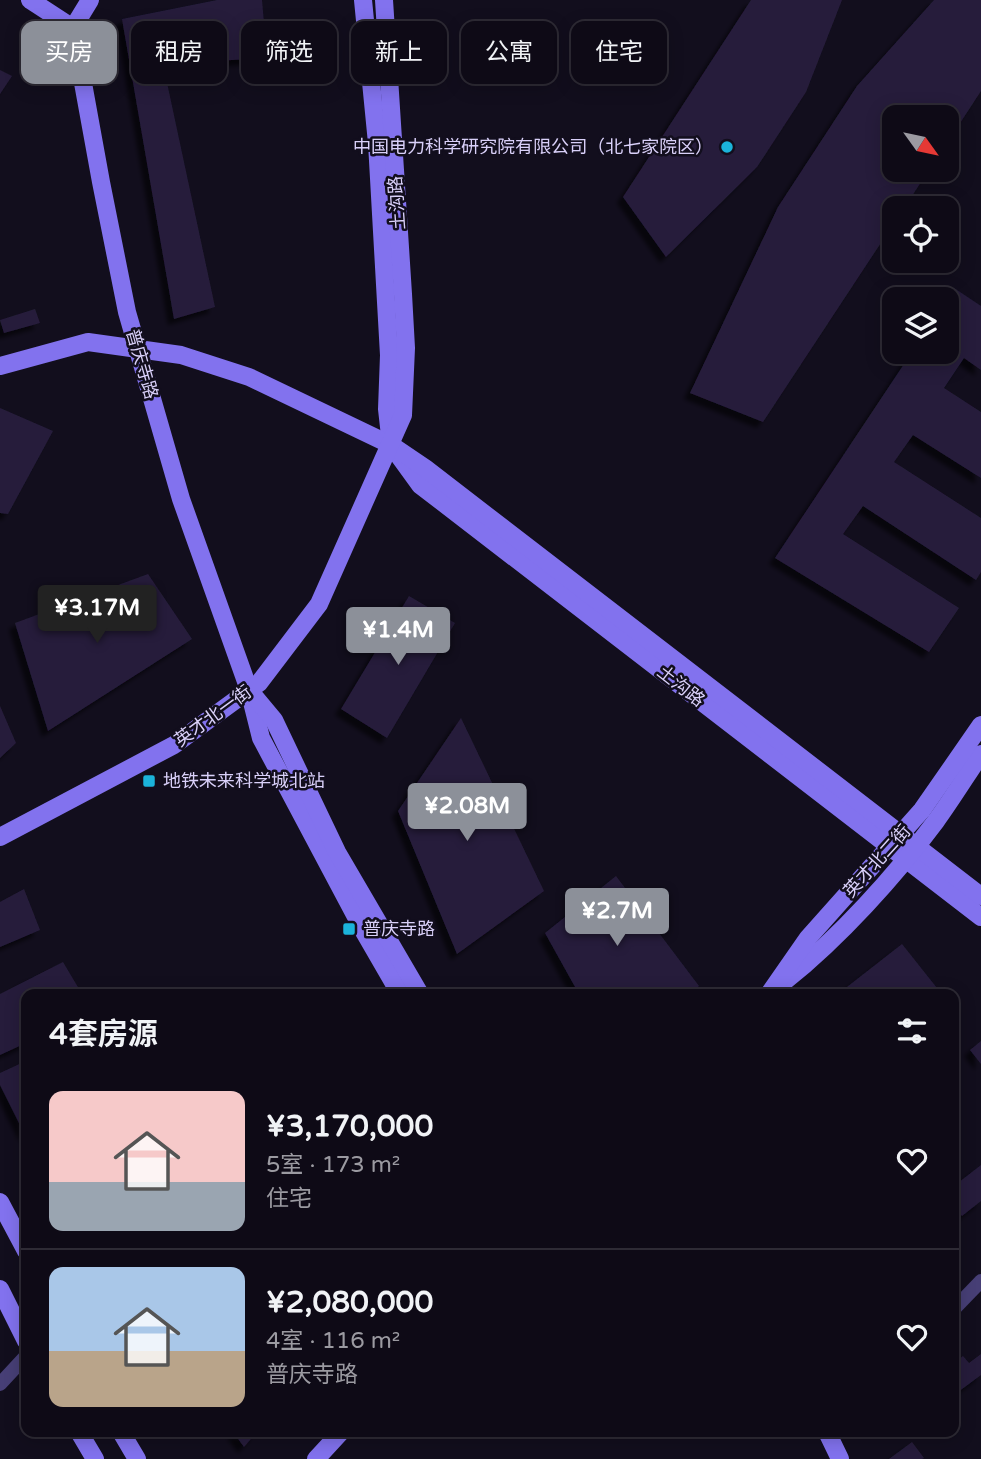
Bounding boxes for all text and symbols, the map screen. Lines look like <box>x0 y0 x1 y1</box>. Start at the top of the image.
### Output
chip: 买房 <box>21 21 117 84</box>
chip: 租房 <box>131 21 227 84</box>
chip: 筛选 <box>241 21 337 84</box>
chip: 新上 <box>351 21 447 84</box>
chip: 公寓 <box>461 21 557 84</box>
chip: 住宅 <box>571 21 667 84</box>
north arrow <box>882 105 959 182</box>
map controls <box>882 105 959 364</box>
place label: 中国电力科学研究院有限公司（北七家院区） <box>353 136 713 158</box>
marker: 中国电力科学研究院有限公司（北七家院区） <box>719 139 735 155</box>
street label: 土沟路 <box>384 175 410 231</box>
button: locate <box>882 196 959 273</box>
button: layers <box>882 287 959 364</box>
street label: 普庆寺路 <box>122 326 162 402</box>
pin: ¥3.17M <box>40 586 154 645</box>
text: ¥3.17M <box>54 594 140 622</box>
pin: ¥1.4M <box>349 608 447 667</box>
text: ¥1.4M <box>362 616 434 644</box>
street label: 土沟路 <box>653 661 709 711</box>
street label: 英才北一街 <box>170 681 256 751</box>
place label: 地铁未来科学城北站 <box>163 770 325 792</box>
marker: 地铁未来科学城北站 <box>141 773 157 789</box>
pin: ¥2.08M <box>410 784 524 843</box>
text: ¥2.08M <box>424 792 510 820</box>
street label: 英才北二街 <box>839 820 915 902</box>
pin: ¥2.7M <box>568 888 666 948</box>
text: ¥2.7M <box>581 897 653 925</box>
place label: 普庆寺路 <box>363 918 435 940</box>
marker: 普庆寺路 <box>341 921 357 937</box>
icon: filters <box>893 1012 931 1050</box>
text: 4套房源 <box>49 1016 158 1053</box>
text: ¥3,170,000 <box>266 1108 433 1145</box>
icon: home <box>105 1119 189 1203</box>
icon: heart <box>893 1142 931 1180</box>
text: 5室 · 173 m² <box>266 1151 400 1179</box>
text: 住宅 <box>266 1185 312 1213</box>
text: ¥2,080,000 <box>266 1284 433 1321</box>
icon: home <box>105 1295 189 1379</box>
icon: heart <box>893 1318 931 1356</box>
text: 4室 · 116 m² <box>266 1327 400 1355</box>
text: 普庆寺路 <box>266 1361 358 1389</box>

